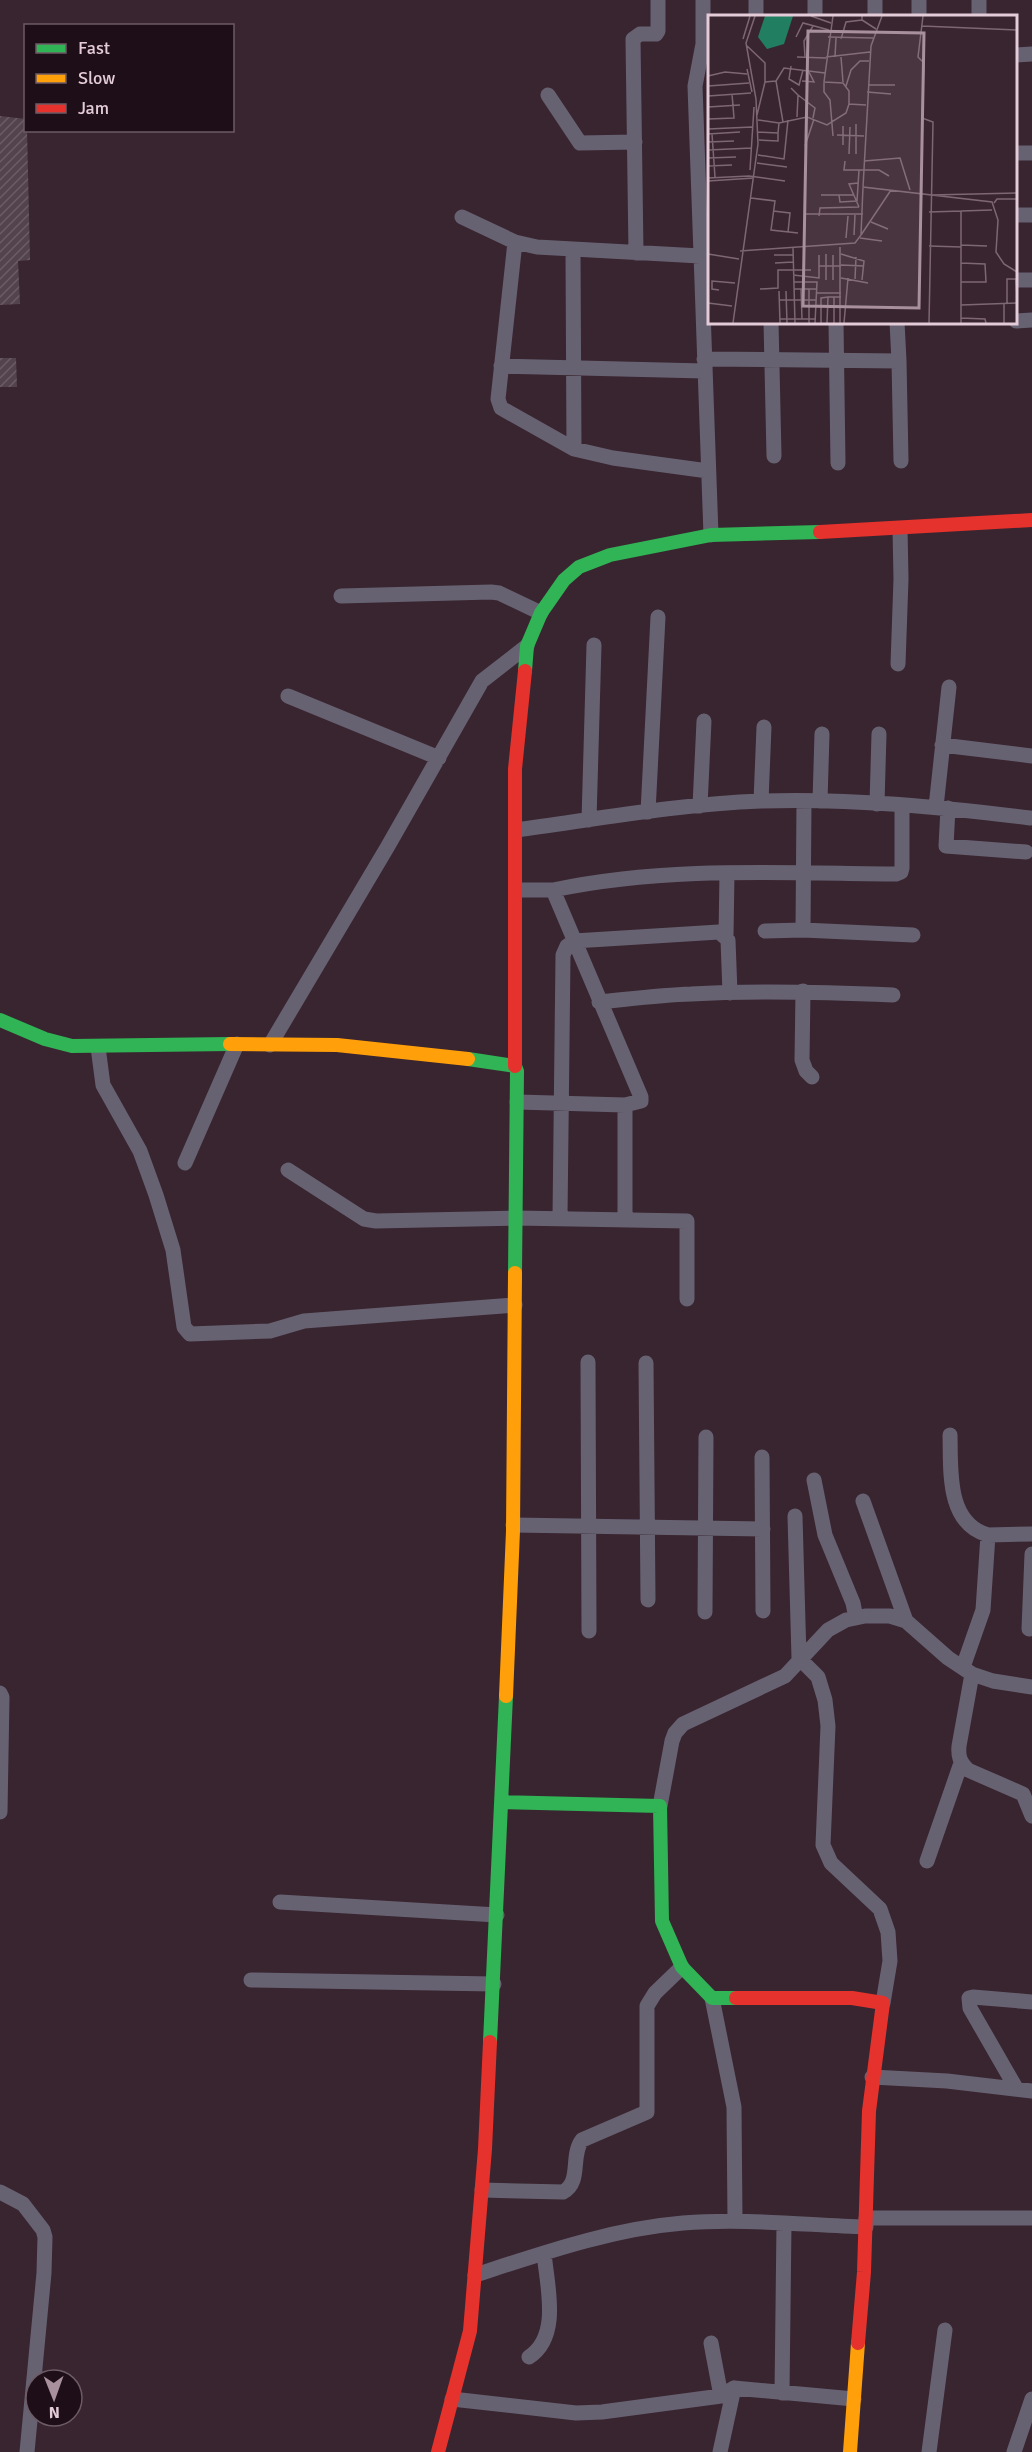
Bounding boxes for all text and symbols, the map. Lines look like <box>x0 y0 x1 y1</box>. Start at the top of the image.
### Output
inset map <box>708 15 1017 324</box>
legend <box>24 24 234 132</box>
text: Fast <box>78 37 110 59</box>
text: Slow <box>78 67 115 89</box>
text: Jam <box>78 97 109 119</box>
north arrow <box>24 2368 84 2428</box>
text: N <box>49 2402 60 2422</box>

